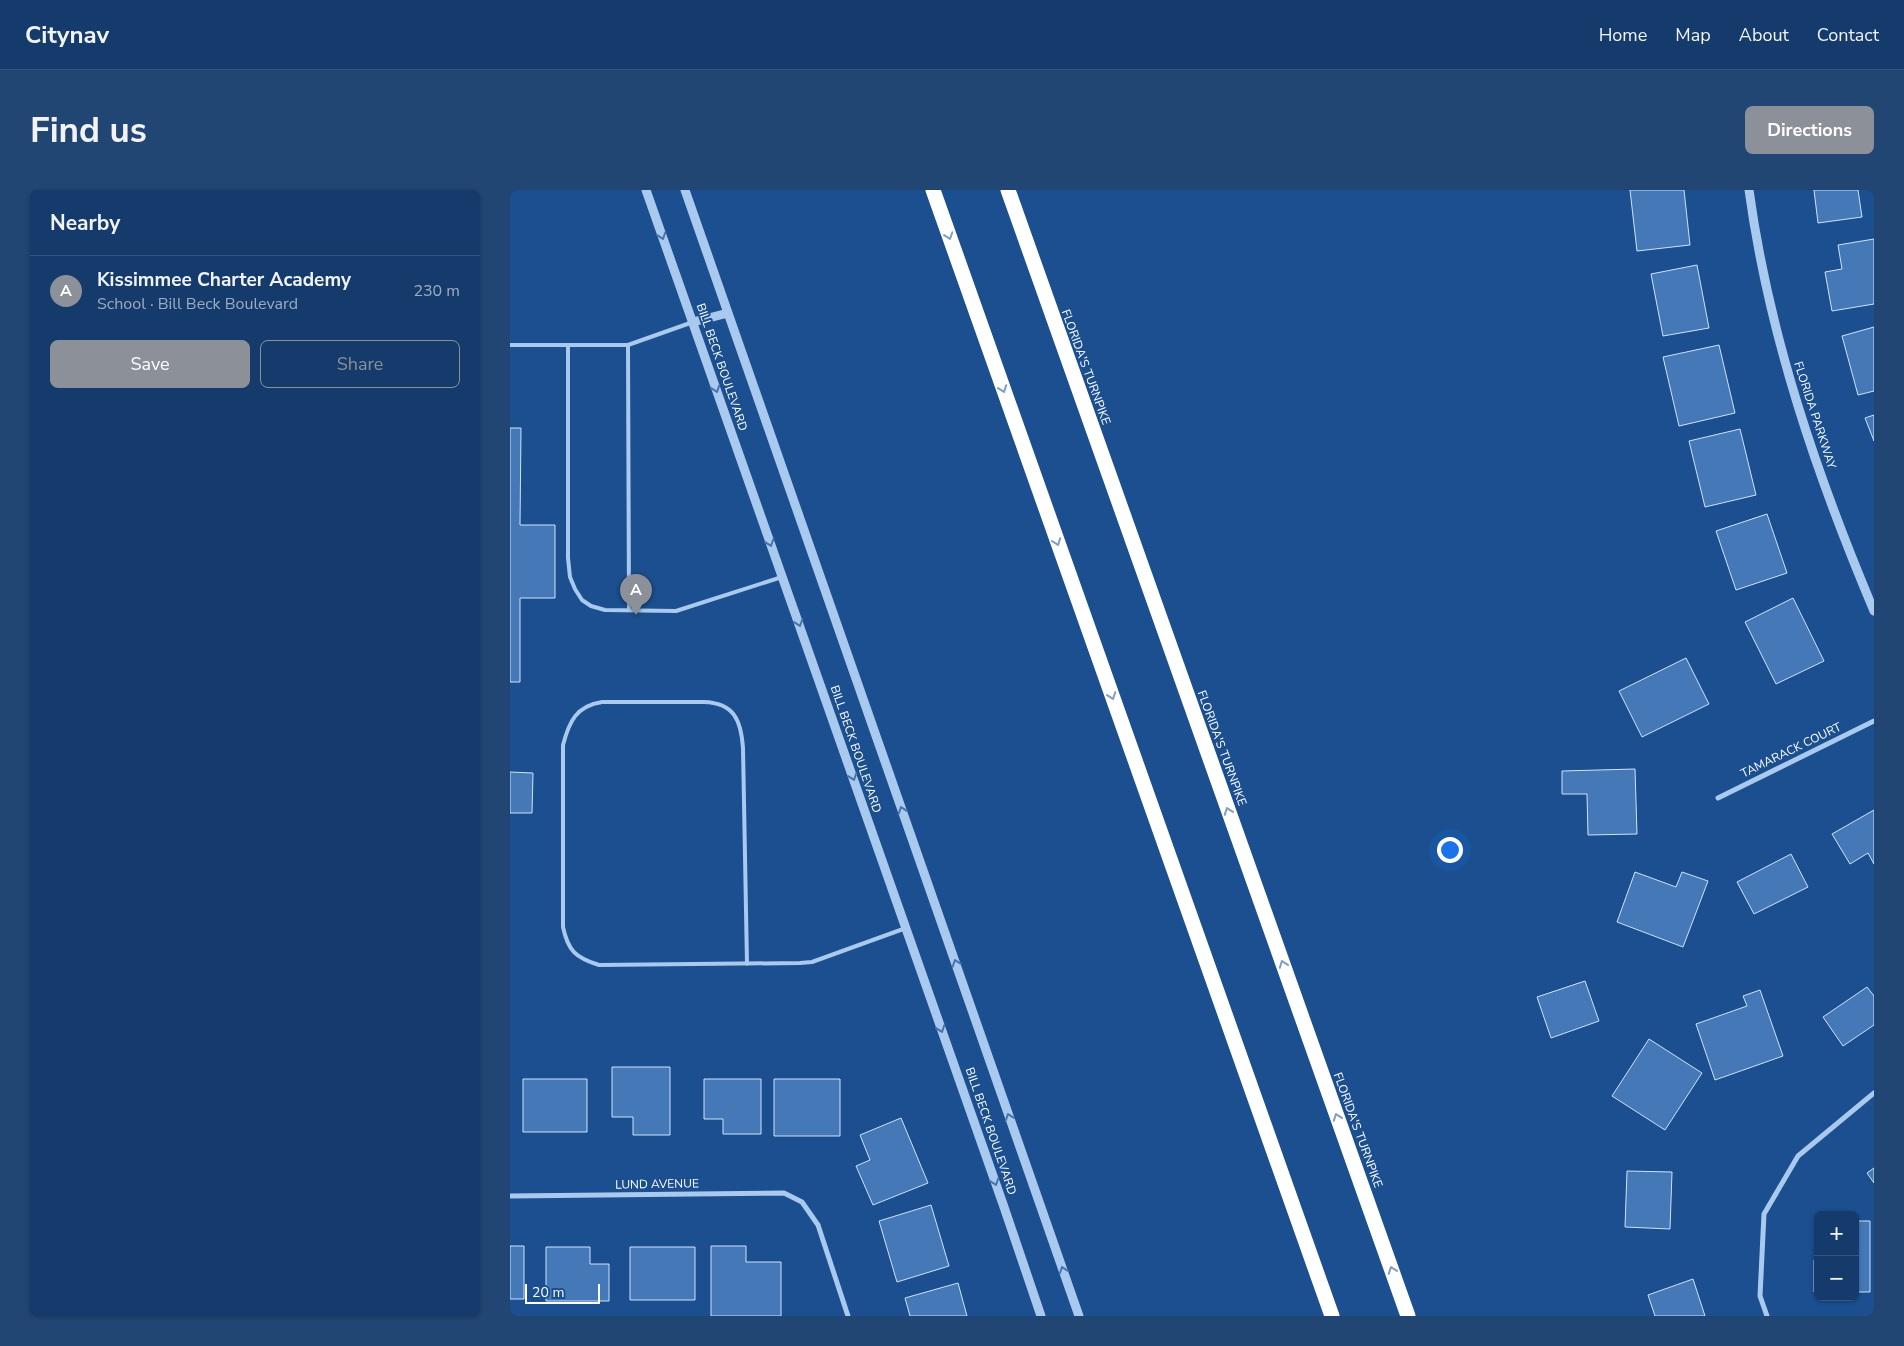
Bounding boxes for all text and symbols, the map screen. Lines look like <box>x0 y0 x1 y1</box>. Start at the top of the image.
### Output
text: Citynav <box>25 19 109 51</box>
text: Home <box>1599 23 1647 47</box>
text: Map <box>1675 23 1711 47</box>
text: About <box>1739 23 1789 47</box>
text: Contact <box>1817 23 1879 47</box>
button: Directions <box>1745 106 1874 154</box>
text: Find us <box>30 107 147 154</box>
text: Nearby <box>50 209 120 237</box>
one-way arrow <box>656 231 666 240</box>
one-way arrow <box>943 231 953 240</box>
text: Kissimmee Charter Academy <box>97 267 351 293</box>
text: A <box>60 280 72 302</box>
text: 230 m <box>413 280 460 302</box>
text: School · Bill Beck Boulevard <box>97 293 298 315</box>
street label: BILL BECK BOULEVARD <box>693 301 751 433</box>
street label: FLORIDA'S TURNPIKE <box>1058 307 1114 427</box>
button: Save <box>50 340 250 388</box>
button: Share <box>260 340 460 388</box>
street label: FLORIDA PARKWAY <box>1790 359 1840 472</box>
one-way arrow <box>710 385 720 393</box>
one-way arrow <box>997 385 1007 393</box>
one-way arrow <box>764 538 774 546</box>
one-way arrow <box>1051 538 1061 546</box>
pin: A <box>620 574 652 615</box>
one-way arrow <box>793 619 803 627</box>
street label: BILL BECK BOULEVARD <box>827 683 885 815</box>
street label: FLORIDA'S TURNPIKE <box>1194 688 1250 808</box>
one-way arrow <box>1106 691 1116 699</box>
street label: TAMARACK COURT <box>1738 718 1845 781</box>
one-way arrow <box>847 772 857 780</box>
one-way arrow <box>898 806 908 815</box>
one-way arrow <box>1224 807 1234 816</box>
your location <box>1437 837 1463 863</box>
one-way arrow <box>951 959 961 968</box>
one-way arrow <box>1279 960 1289 969</box>
one-way arrow <box>936 1024 946 1033</box>
street label: BILL BECK BOULEVARD <box>962 1065 1020 1197</box>
street label: FLORIDA'S TURNPIKE <box>1330 1070 1386 1190</box>
one-way arrow <box>1005 1113 1015 1121</box>
one-way arrow <box>1333 1113 1343 1122</box>
street label: LUND AVENUE <box>615 1175 699 1193</box>
one-way arrow <box>990 1177 1000 1186</box>
map controls <box>1814 1211 1859 1301</box>
button: + <box>1814 1211 1859 1256</box>
button: − <box>1814 1256 1859 1301</box>
one-way arrow <box>1059 1266 1069 1275</box>
one-way arrow <box>1388 1266 1398 1275</box>
scale bar <box>525 1281 600 1304</box>
text: 20 m <box>532 1283 564 1302</box>

